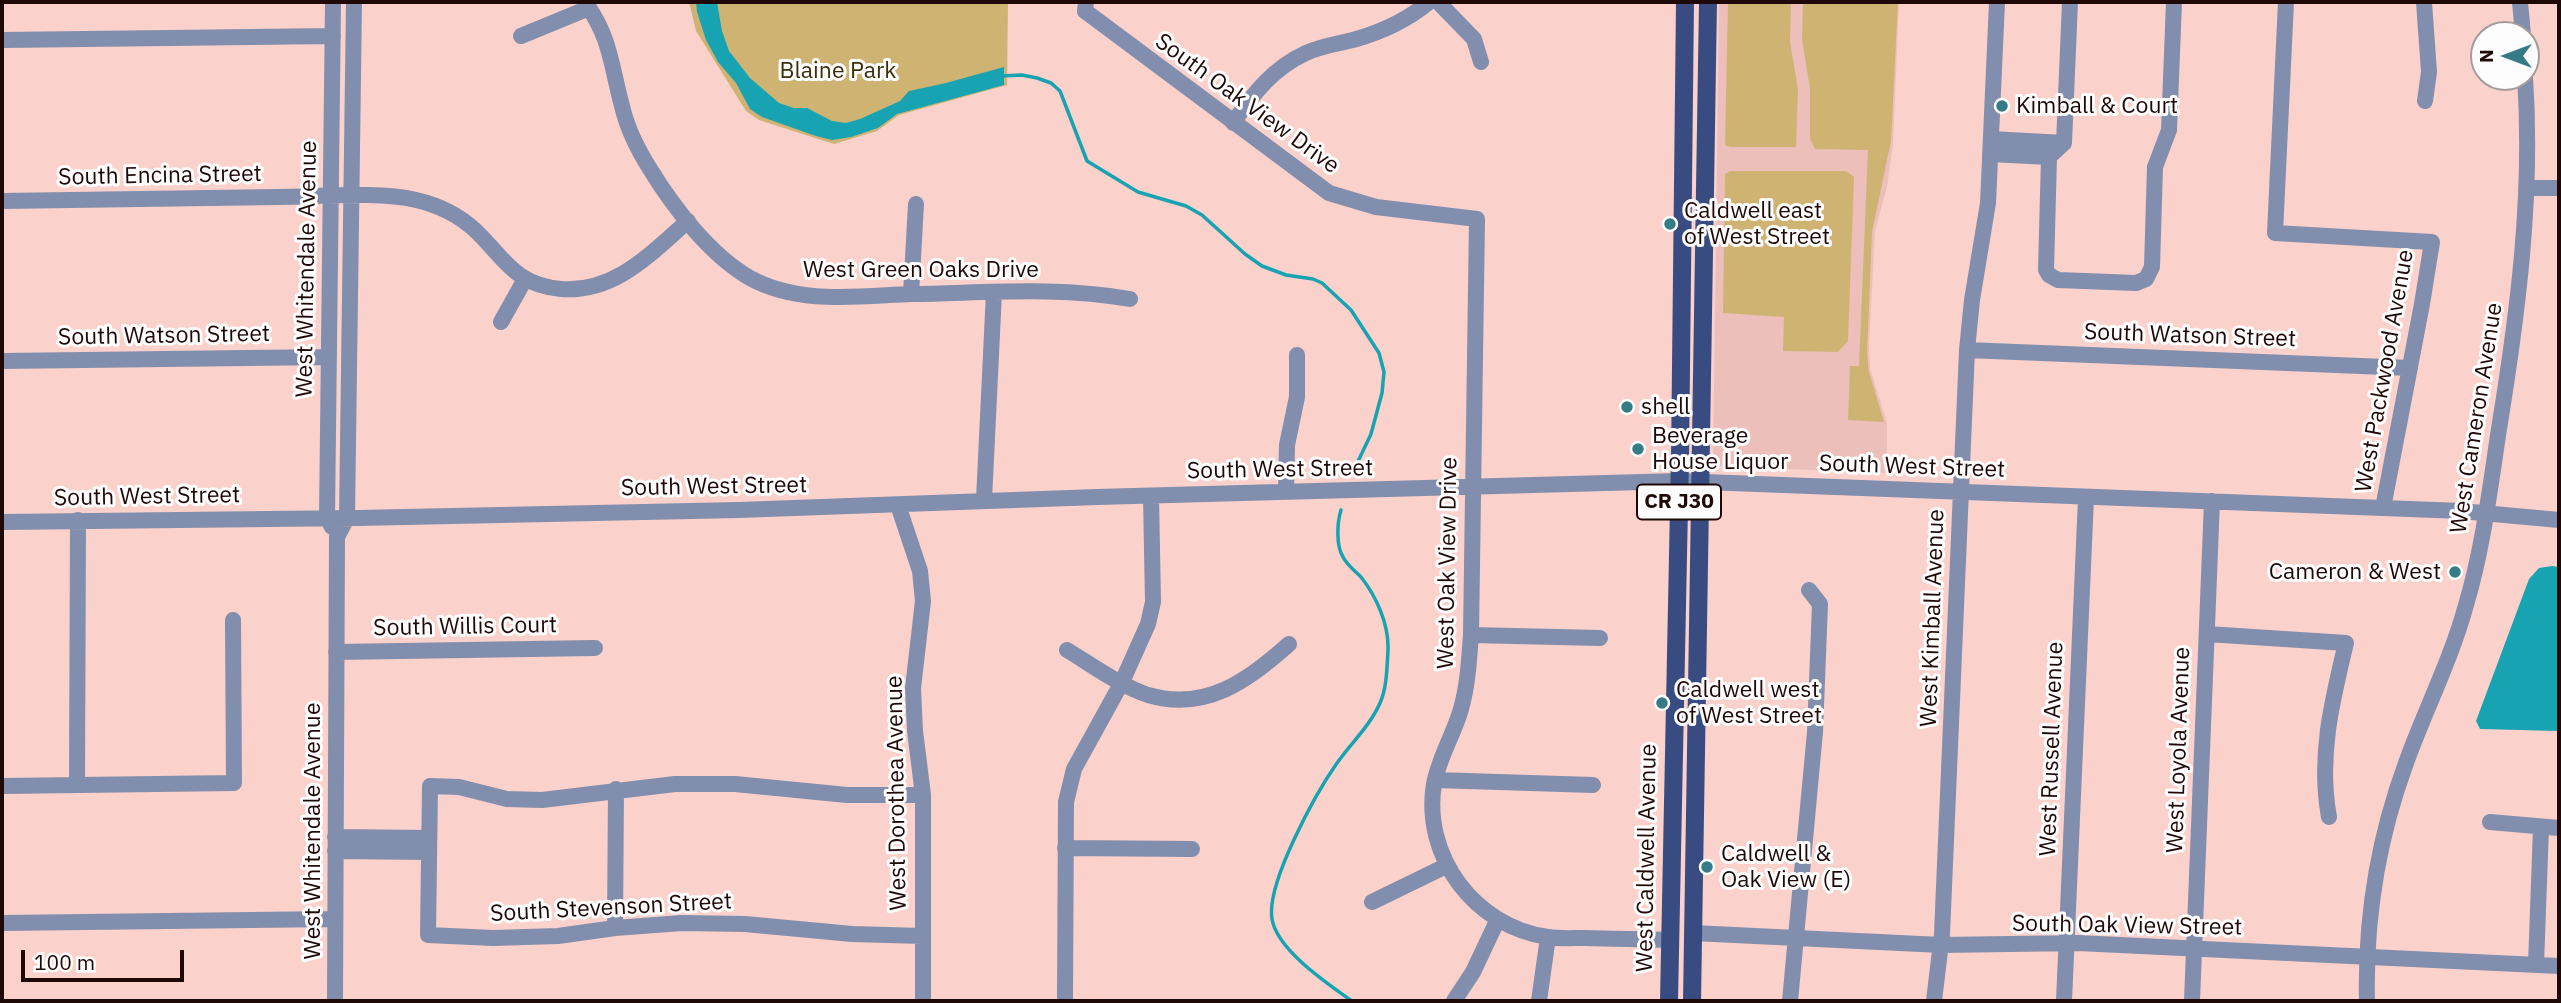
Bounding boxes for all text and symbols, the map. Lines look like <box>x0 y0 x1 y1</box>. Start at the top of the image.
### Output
north arrow <box>2470 21 2540 91</box>
street label: South Oak View Drive <box>1150 28 1344 180</box>
text: N <box>2474 49 2498 63</box>
park label: Blaine Park <box>780 57 896 85</box>
place label: Kimball & Court <box>2016 92 2178 120</box>
marker: Kimball & Court <box>1994 98 2010 114</box>
street label: West Whitendale Avenue <box>291 140 323 398</box>
street label: South Encina Street <box>58 160 262 192</box>
place label: Caldwell east of West Street <box>1684 197 1830 251</box>
marker: Caldwell east of West Street <box>1662 216 1678 232</box>
street label: West Packwood Avenue <box>2350 248 2420 494</box>
street label: West Green Oaks Drive <box>803 256 1039 284</box>
street label: West Cameron Avenue <box>2445 301 2509 535</box>
street label: South Watson Street <box>2084 319 2296 353</box>
street label: South Watson Street <box>58 320 270 352</box>
place label: shell <box>1641 393 1690 421</box>
marker: shell <box>1619 399 1635 415</box>
place label: Beverage House Liquor <box>1652 422 1788 476</box>
marker: Beverage House Liquor <box>1630 441 1646 457</box>
street label: South West Street <box>1818 450 2006 484</box>
street label: South West Street <box>1187 455 1373 485</box>
street label: West Oak View Drive <box>1432 457 1464 669</box>
street label: South West Street <box>621 472 807 502</box>
street label: South West Street <box>54 482 240 512</box>
road number: CR J30 <box>1637 484 1721 520</box>
street label: West Kimball Avenue <box>1915 509 1951 727</box>
place label: Cameron & West <box>2269 558 2441 586</box>
marker: Cameron & West <box>2447 564 2463 580</box>
street label: South Willis Court <box>373 612 557 642</box>
street label: West Russell Avenue <box>2034 641 2070 857</box>
street label: West Loyola Avenue <box>2162 646 2196 854</box>
street label: West Dorothea Avenue <box>881 675 913 911</box>
place label: Caldwell west of West Street <box>1676 676 1822 730</box>
marker: Caldwell west of West Street <box>1654 695 1670 711</box>
street label: West Whitendale Avenue <box>299 702 327 960</box>
street label: West Caldwell Avenue <box>1631 744 1663 972</box>
place label: Caldwell & Oak View (E) <box>1721 840 1851 894</box>
marker: Caldwell & Oak View (E) <box>1699 859 1715 875</box>
street label: South Stevenson Street <box>489 888 733 928</box>
street label: South Oak View Street <box>2012 910 2242 942</box>
scale bar <box>24 936 187 980</box>
text: 100 m <box>34 948 95 976</box>

